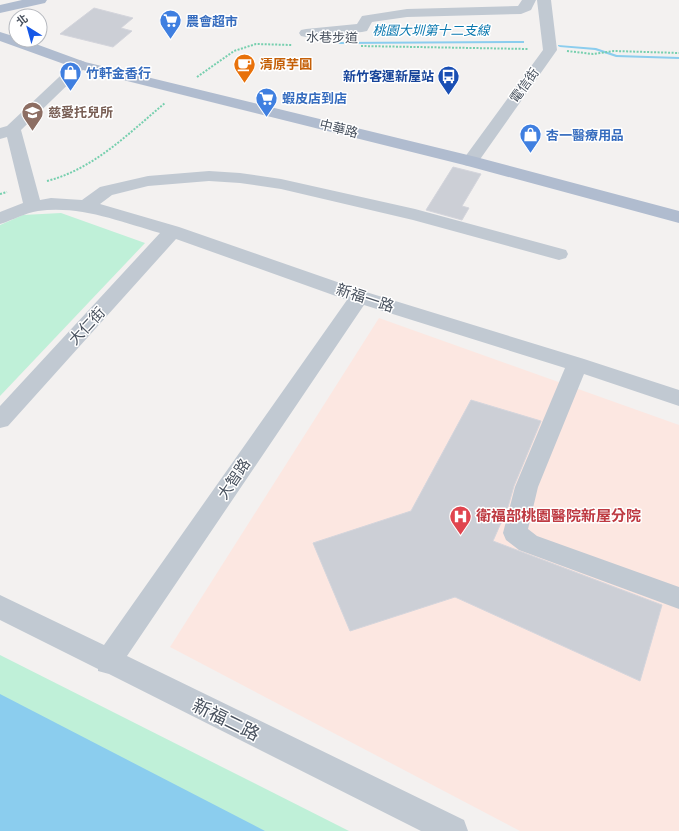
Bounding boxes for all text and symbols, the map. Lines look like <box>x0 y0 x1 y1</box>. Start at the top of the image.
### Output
north arrow <box>8 8 48 48</box>
supermarket icon: 農會超市 <box>157 8 183 41</box>
text: 北 <box>14 12 31 29</box>
place label: 農會超市 <box>186 14 238 29</box>
water label: 桃園大圳第十二支線 <box>372 23 491 38</box>
street label: 水巷步道 <box>306 30 358 45</box>
cafe icon: 清原芋圓 <box>232 51 258 84</box>
place label: 清原芋圓 <box>260 57 312 72</box>
shop icon: 竹軒金香行 <box>58 60 84 93</box>
bus stop icon: 新竹客運新屋站 <box>436 63 462 96</box>
street label: 電信街 <box>507 65 542 105</box>
place label: 竹軒金香行 <box>86 66 151 81</box>
place label: 新竹客運新屋站 <box>343 69 434 84</box>
supermarket icon: 蝦皮店到店 <box>254 85 280 118</box>
place label: 蝦皮店到店 <box>282 91 347 106</box>
school or university icon: 慈愛托兒所 <box>19 99 45 132</box>
place label: 慈愛托兒所 <box>48 105 113 120</box>
street label: 中華路 <box>318 116 360 140</box>
shop icon: 杏一醫療用品 <box>518 122 544 155</box>
place label: 杏一醫療用品 <box>546 128 624 143</box>
street label: 新福一路 <box>334 280 396 316</box>
street label: 大仁街 <box>65 303 109 349</box>
street label: 大智路 <box>214 455 254 503</box>
hospital icon: 衛福部桃園醫院新屋分院 <box>447 503 473 536</box>
place label: 衛福部桃園醫院新屋分院 <box>476 507 641 525</box>
street label: 新福二路 <box>189 694 263 746</box>

